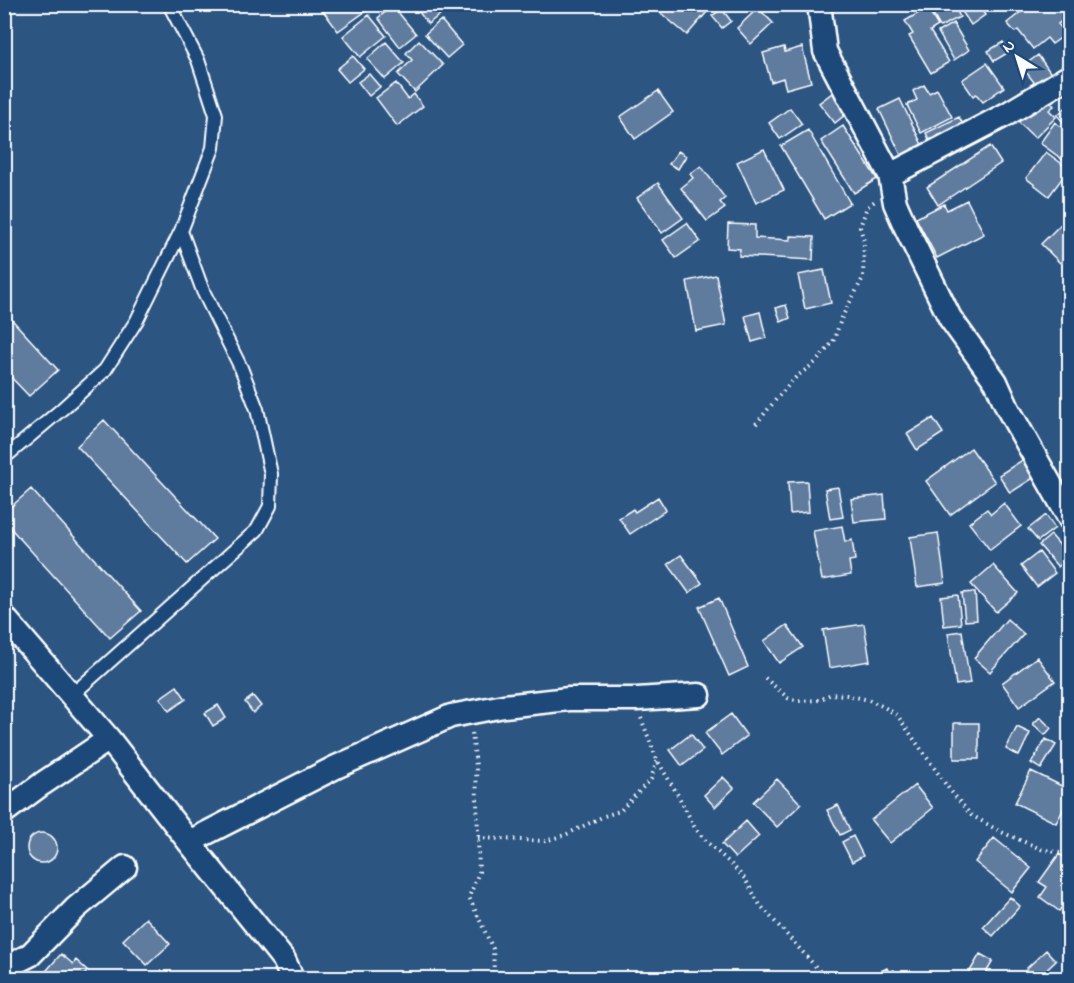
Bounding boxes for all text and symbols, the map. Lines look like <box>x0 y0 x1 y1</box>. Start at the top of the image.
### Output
north arrow <box>987 27 1047 87</box>
text: N <box>997 34 1021 60</box>

